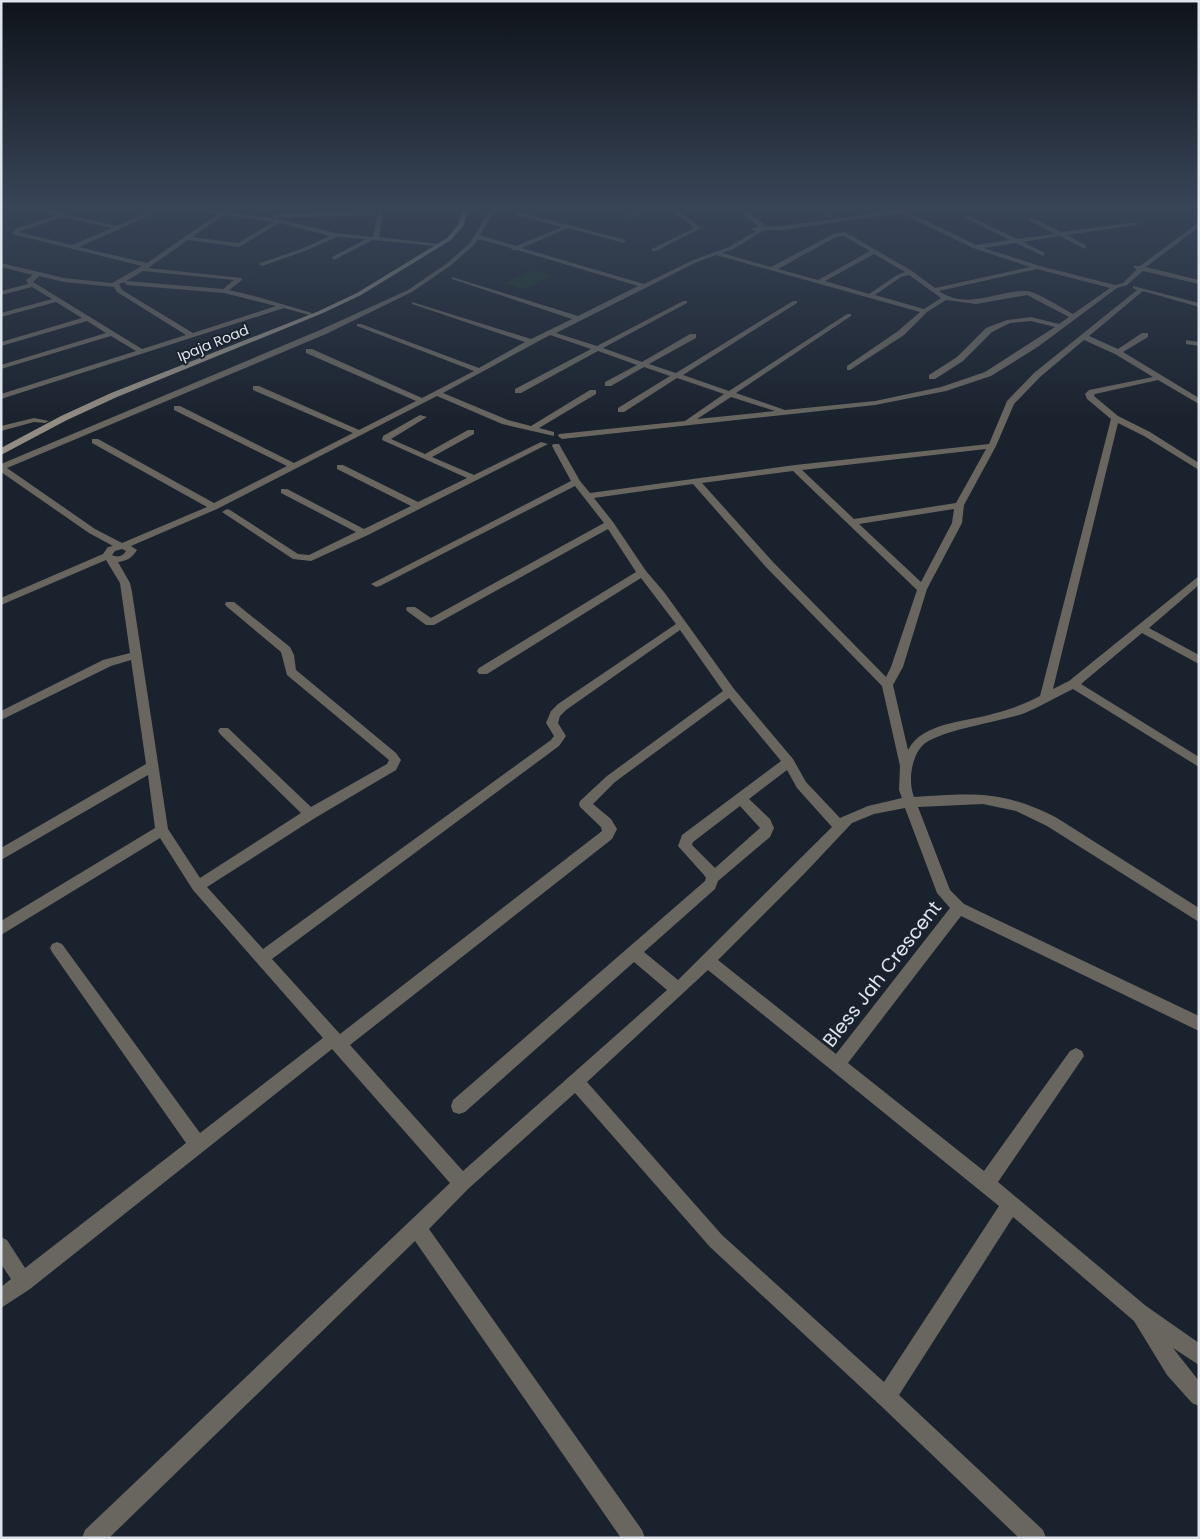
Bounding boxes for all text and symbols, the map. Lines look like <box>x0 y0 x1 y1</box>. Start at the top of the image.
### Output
street label: Ipaja Road <box>174 320 252 366</box>
street label: Bless Jah Crescent <box>816 895 948 1053</box>

